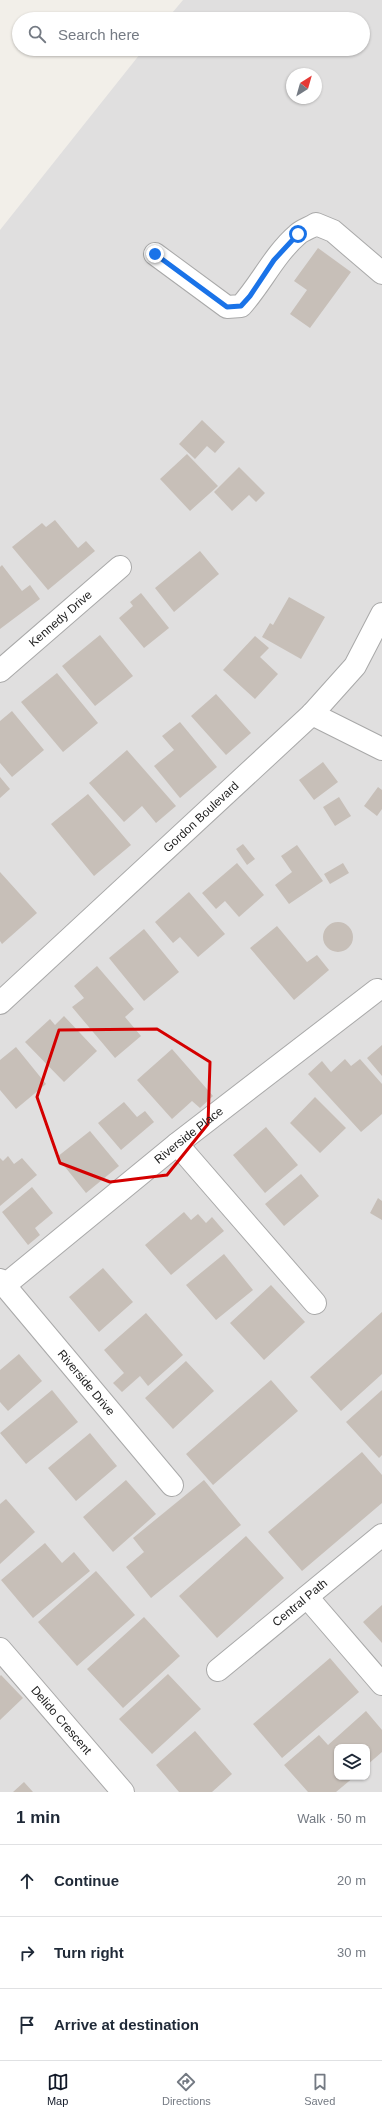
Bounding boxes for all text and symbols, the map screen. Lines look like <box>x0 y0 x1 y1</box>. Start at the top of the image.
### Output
search box <box>12 12 370 56</box>
icon: search <box>26 23 48 45</box>
text: Search here <box>58 26 140 43</box>
north arrow <box>286 68 322 104</box>
route start <box>289 225 307 243</box>
route end <box>146 245 164 263</box>
street label: Kennedy Drive <box>26 587 95 650</box>
street label: Gordon Boulevard <box>160 779 242 855</box>
street label: Riverside Place <box>152 1104 226 1167</box>
street label: Riverside Drive <box>55 1347 118 1419</box>
street label: Central Path <box>270 1576 330 1629</box>
street label: Delido Crescent <box>28 1683 95 1758</box>
map controls <box>334 1744 370 1780</box>
button: layers <box>334 1744 370 1780</box>
text: 1 min <box>16 1808 60 1827</box>
text: Walk · 50 m <box>297 1811 366 1826</box>
icon: ahead <box>16 1870 38 1892</box>
text: Continue <box>54 1872 119 1889</box>
text: 20 m <box>337 1873 366 1888</box>
icon: right <box>16 1942 38 1964</box>
text: Turn right <box>54 1944 124 1961</box>
text: 30 m <box>337 1945 366 1960</box>
icon: arrive <box>16 2014 38 2036</box>
text: Arrive at destination <box>54 2016 199 2033</box>
tab: Map <box>47 2071 69 2107</box>
tab: Directions <box>162 2071 211 2107</box>
tab: Saved <box>304 2071 335 2107</box>

